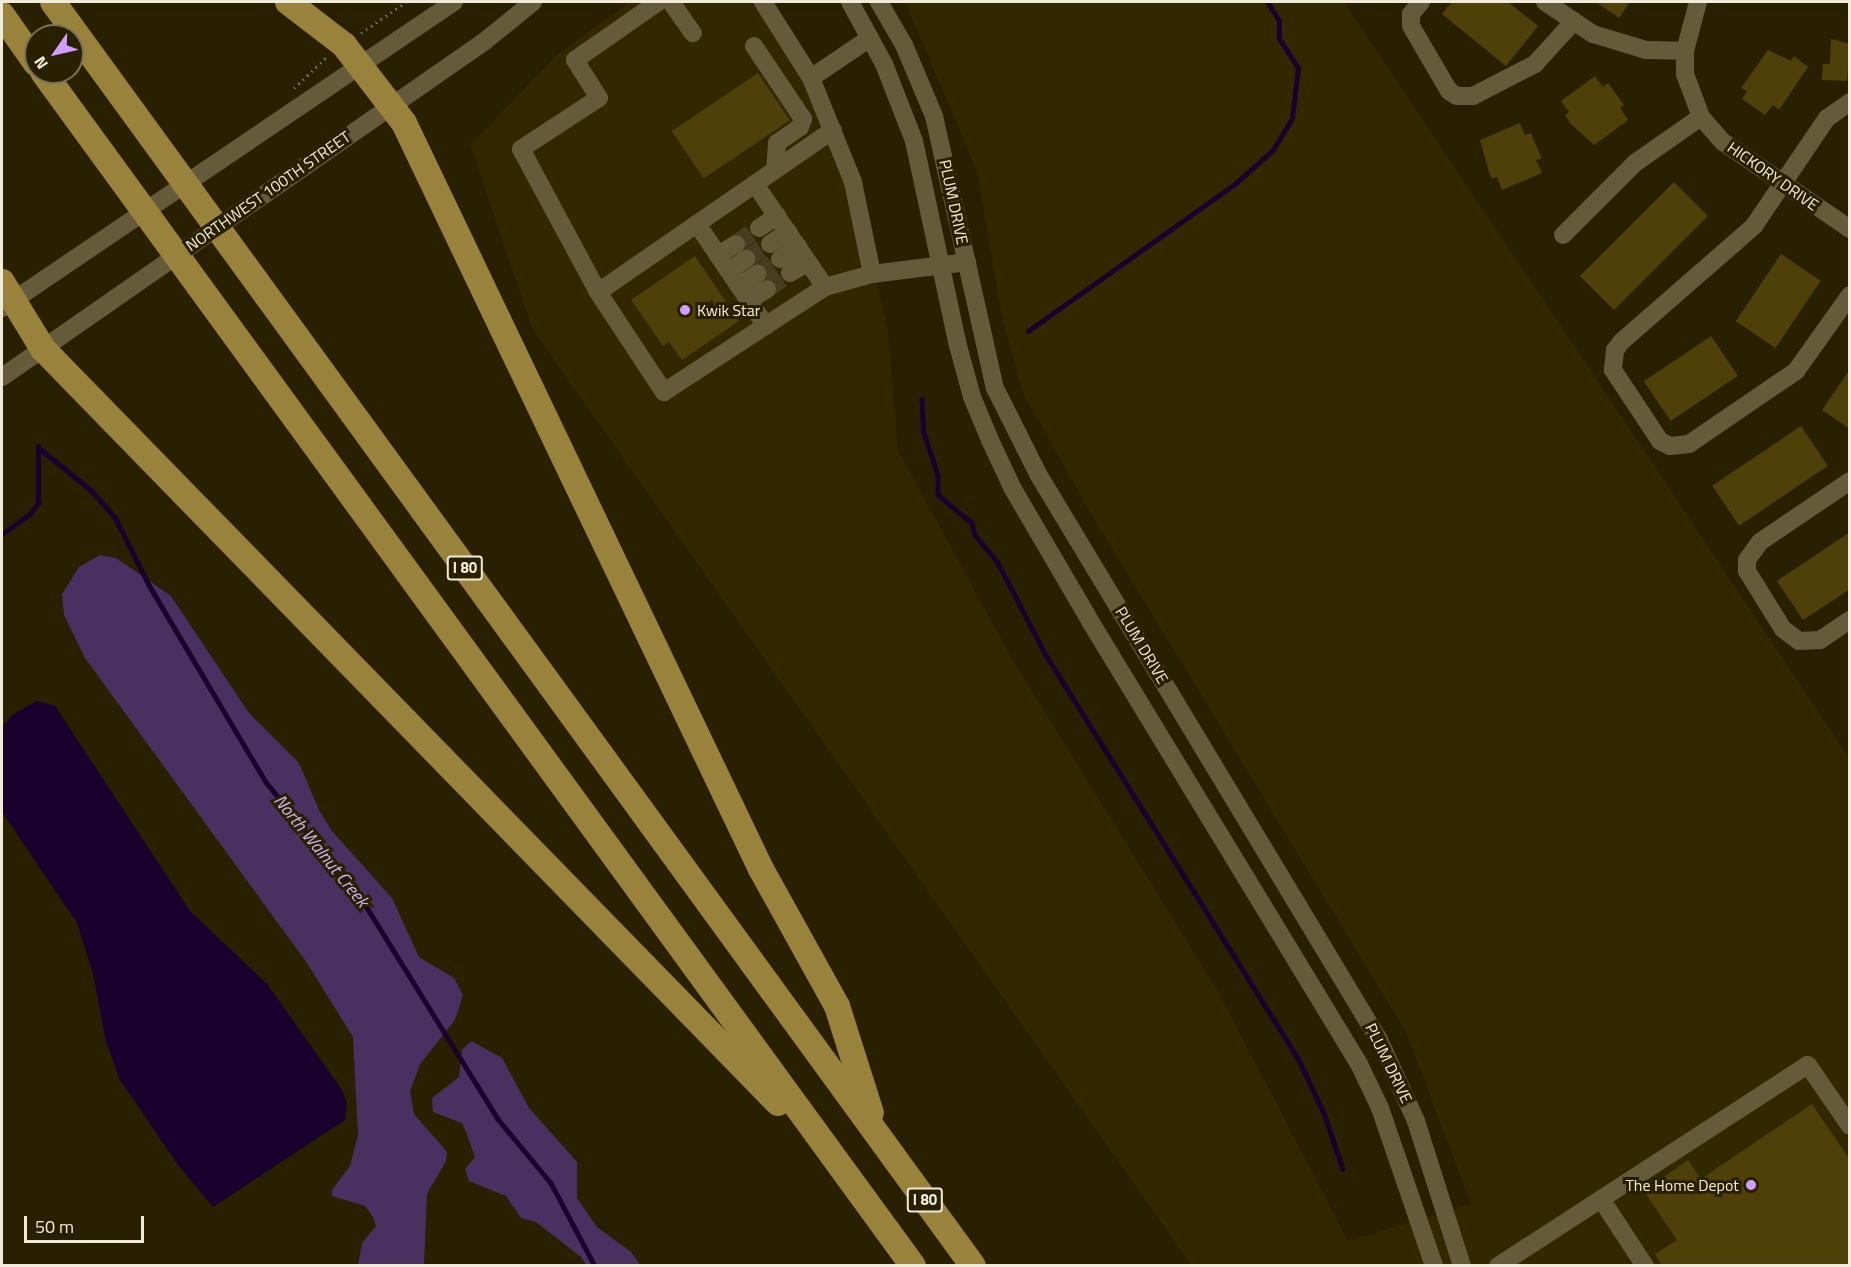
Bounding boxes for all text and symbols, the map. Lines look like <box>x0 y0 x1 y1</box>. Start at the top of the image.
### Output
north arrow <box>24 24 84 84</box>
text: N <box>28 52 54 74</box>
street label: NORTHWEST 100TH STREET <box>182 127 354 255</box>
street label: HICKORY DRIVE <box>1724 138 1822 214</box>
street label: PLUM DRIVE <box>936 158 972 246</box>
place label: Kwik Star <box>697 300 760 320</box>
marker: Kwik Star <box>678 303 692 317</box>
road number: I 80 <box>446 556 484 580</box>
street label: PLUM DRIVE <box>1112 603 1172 687</box>
water label: North Walnut Creek <box>269 790 373 912</box>
street label: PLUM DRIVE <box>1361 1020 1417 1106</box>
place label: The Home Depot <box>1625 1175 1739 1195</box>
marker: The Home Depot <box>1744 1178 1758 1192</box>
road number: I 80 <box>906 1188 944 1212</box>
scale bar <box>27 1204 147 1242</box>
text: 50 m <box>35 1213 74 1240</box>

